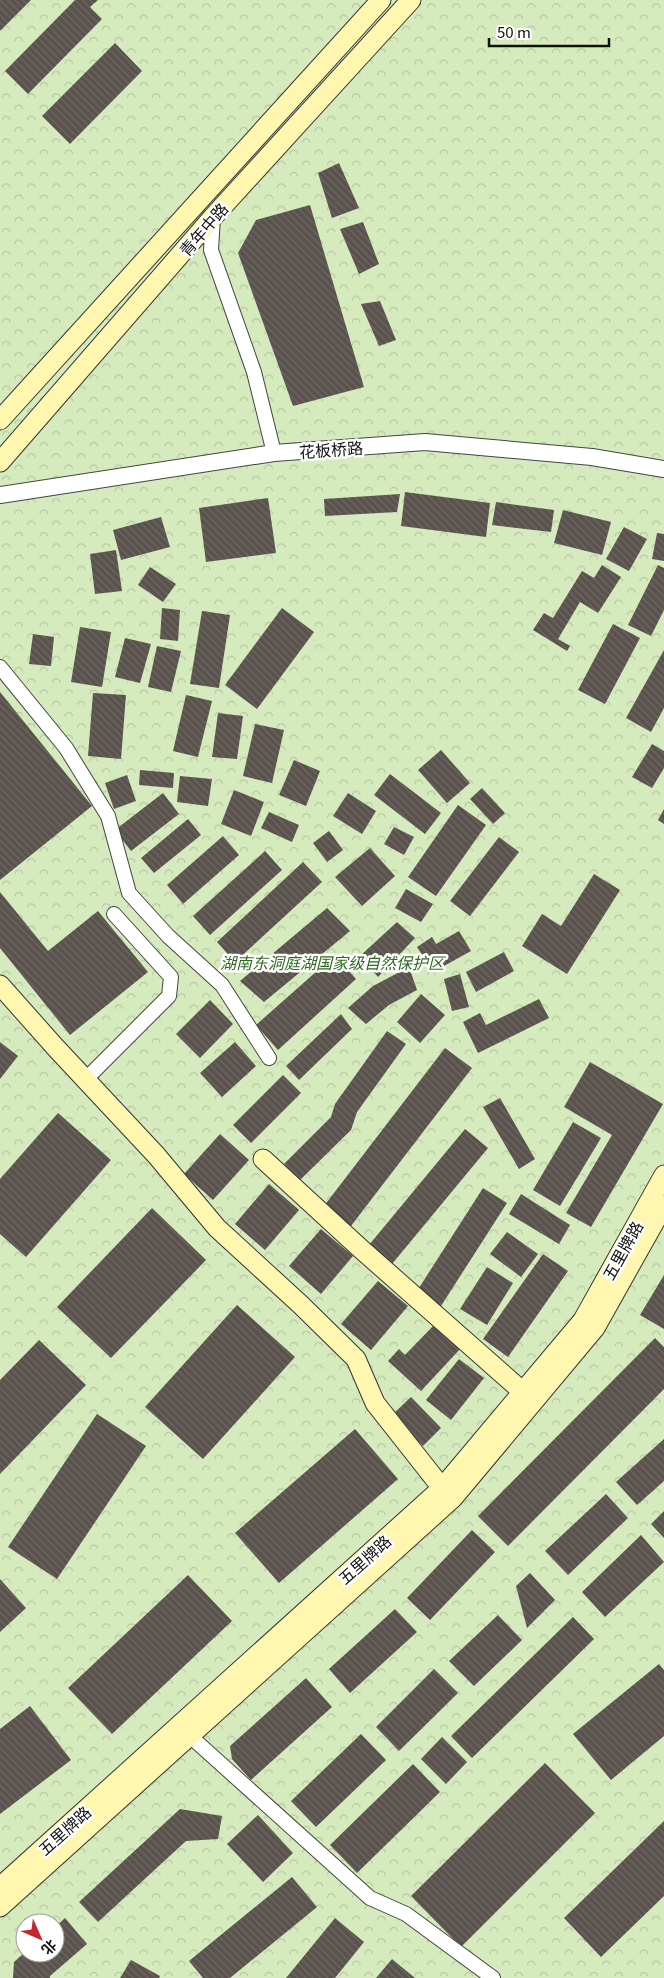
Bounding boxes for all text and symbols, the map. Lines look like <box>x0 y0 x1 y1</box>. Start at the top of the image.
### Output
scale bar <box>489 15 609 47</box>
text: 50 m <box>497 21 531 42</box>
street label: 青年中路 <box>173 197 233 261</box>
street label: 花板桥路 <box>298 435 364 463</box>
park label: 湖南东洞庭湖国家级自然保护区 <box>220 950 446 974</box>
street label: 五里牌路 <box>596 1216 648 1284</box>
street label: 五里牌路 <box>332 1529 396 1589</box>
street label: 五里牌路 <box>32 1800 96 1860</box>
north arrow <box>15 1913 65 1963</box>
text: 北 <box>38 1936 62 1960</box>

